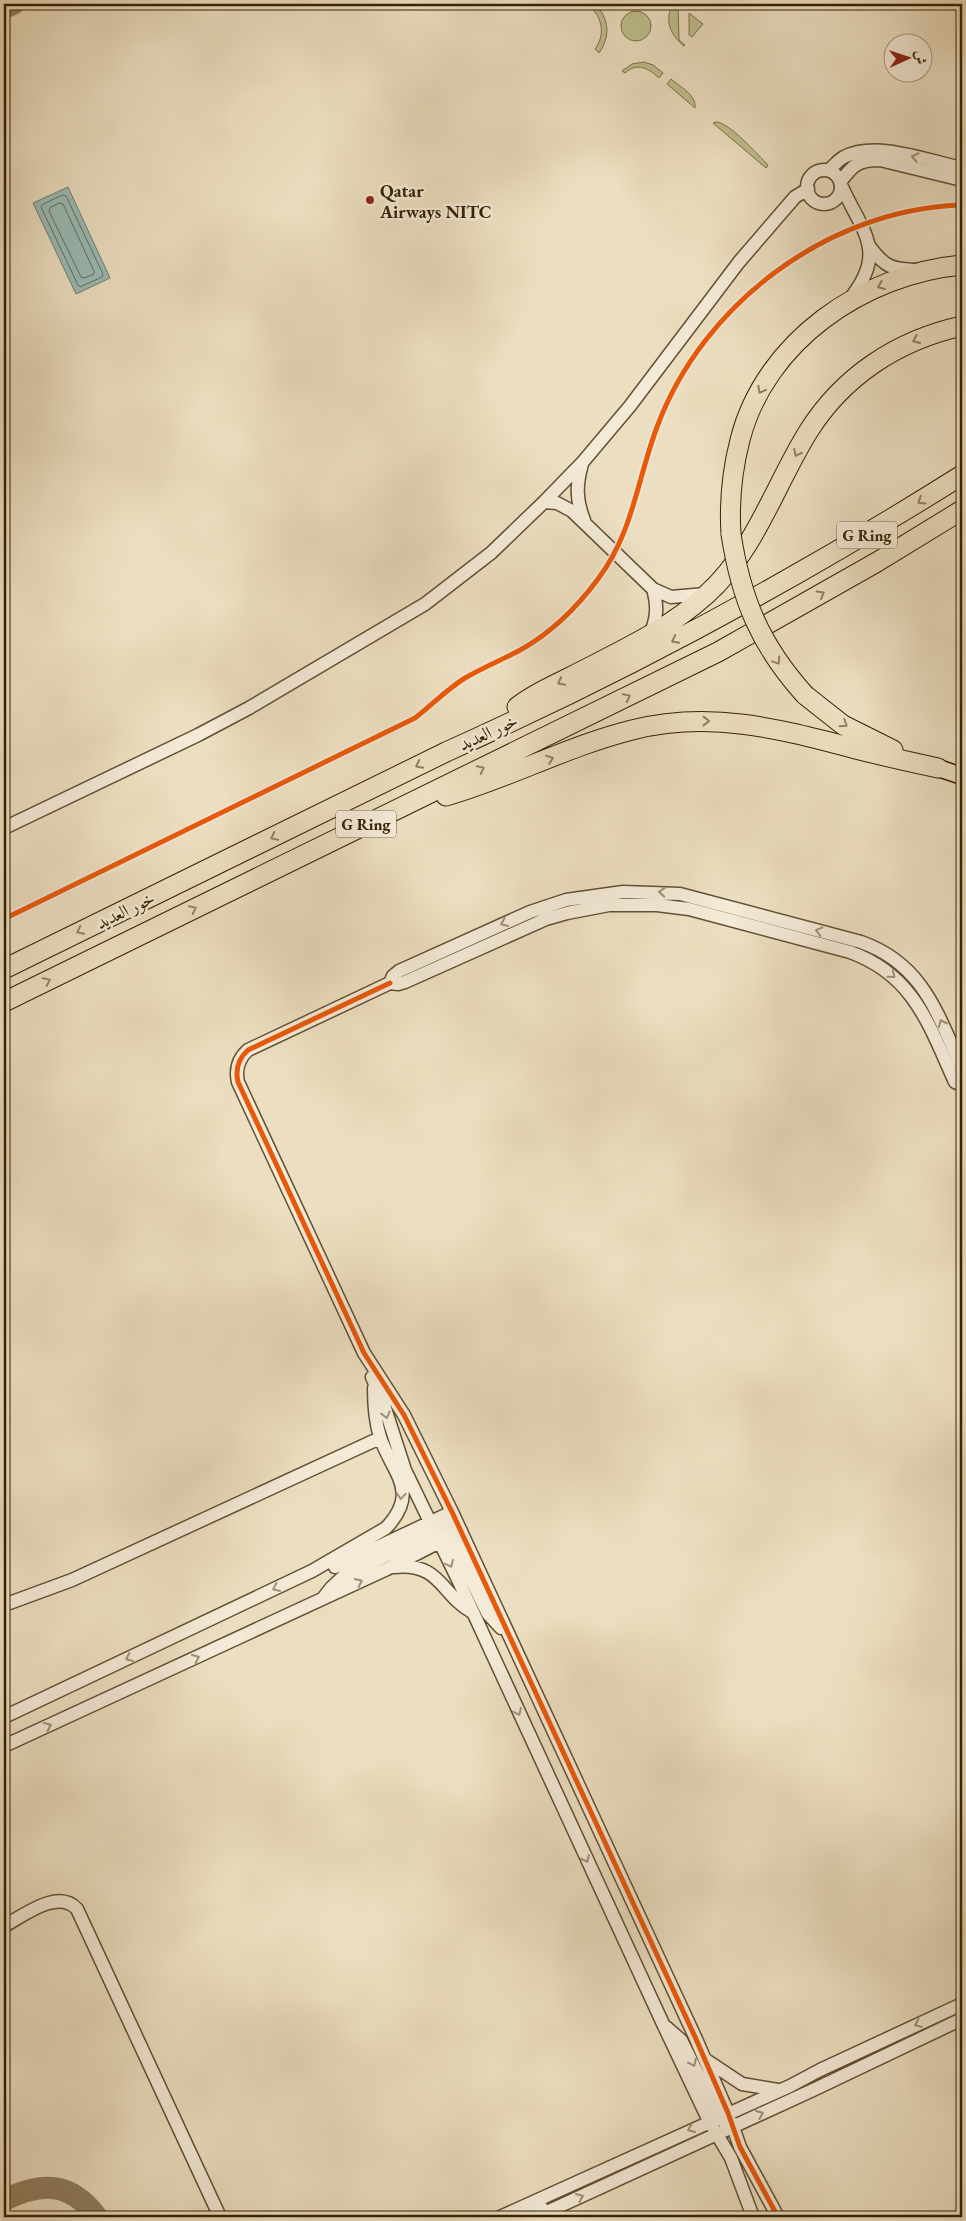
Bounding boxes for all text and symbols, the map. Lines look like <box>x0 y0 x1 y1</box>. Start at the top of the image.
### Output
north arrow <box>884 32 934 82</box>
text: ش <box>912 50 930 65</box>
one-way arrow <box>910 153 919 163</box>
place label: Qatar Airways NITC <box>379 179 492 223</box>
marker: Qatar Airways NITC <box>364 194 376 206</box>
one-way arrow <box>877 279 886 290</box>
one-way arrow <box>912 333 921 344</box>
one-way arrow <box>757 385 767 394</box>
one-way arrow <box>793 448 803 457</box>
one-way arrow <box>917 495 926 505</box>
road number: G Ring <box>837 522 897 548</box>
one-way arrow <box>816 590 825 600</box>
one-way arrow <box>671 634 680 644</box>
one-way arrow <box>771 655 780 664</box>
one-way arrow <box>557 676 566 686</box>
one-way arrow <box>621 693 630 703</box>
street label: خور العديد <box>455 708 521 756</box>
one-way arrow <box>703 716 711 726</box>
one-way arrow <box>838 718 847 728</box>
one-way arrow <box>545 755 553 765</box>
one-way arrow <box>415 759 424 769</box>
one-way arrow <box>476 764 485 775</box>
road number: G Ring <box>336 811 396 838</box>
one-way arrow <box>270 831 279 841</box>
street label: خور العديد <box>92 886 158 934</box>
one-way arrow <box>657 887 665 898</box>
one-way arrow <box>188 905 197 915</box>
one-way arrow <box>500 917 509 928</box>
one-way arrow <box>76 925 85 936</box>
one-way arrow <box>816 926 824 936</box>
one-way arrow <box>887 970 896 979</box>
one-way arrow <box>42 977 51 987</box>
one-way arrow <box>938 1019 949 1028</box>
one-way arrow <box>381 1411 391 1419</box>
one-way arrow <box>396 1492 407 1500</box>
one-way arrow <box>444 1559 455 1568</box>
one-way arrow <box>354 1578 363 1588</box>
one-way arrow <box>272 1582 281 1593</box>
one-way arrow <box>125 1651 134 1662</box>
one-way arrow <box>191 1653 200 1664</box>
one-way arrow <box>512 1707 523 1716</box>
one-way arrow <box>43 1722 52 1732</box>
one-way arrow <box>580 1854 591 1863</box>
one-way arrow <box>914 2018 923 2029</box>
one-way arrow <box>687 2058 697 2067</box>
one-way arrow <box>754 2111 763 2121</box>
one-way arrow <box>687 2123 696 2134</box>
one-way arrow <box>575 2193 584 2203</box>

